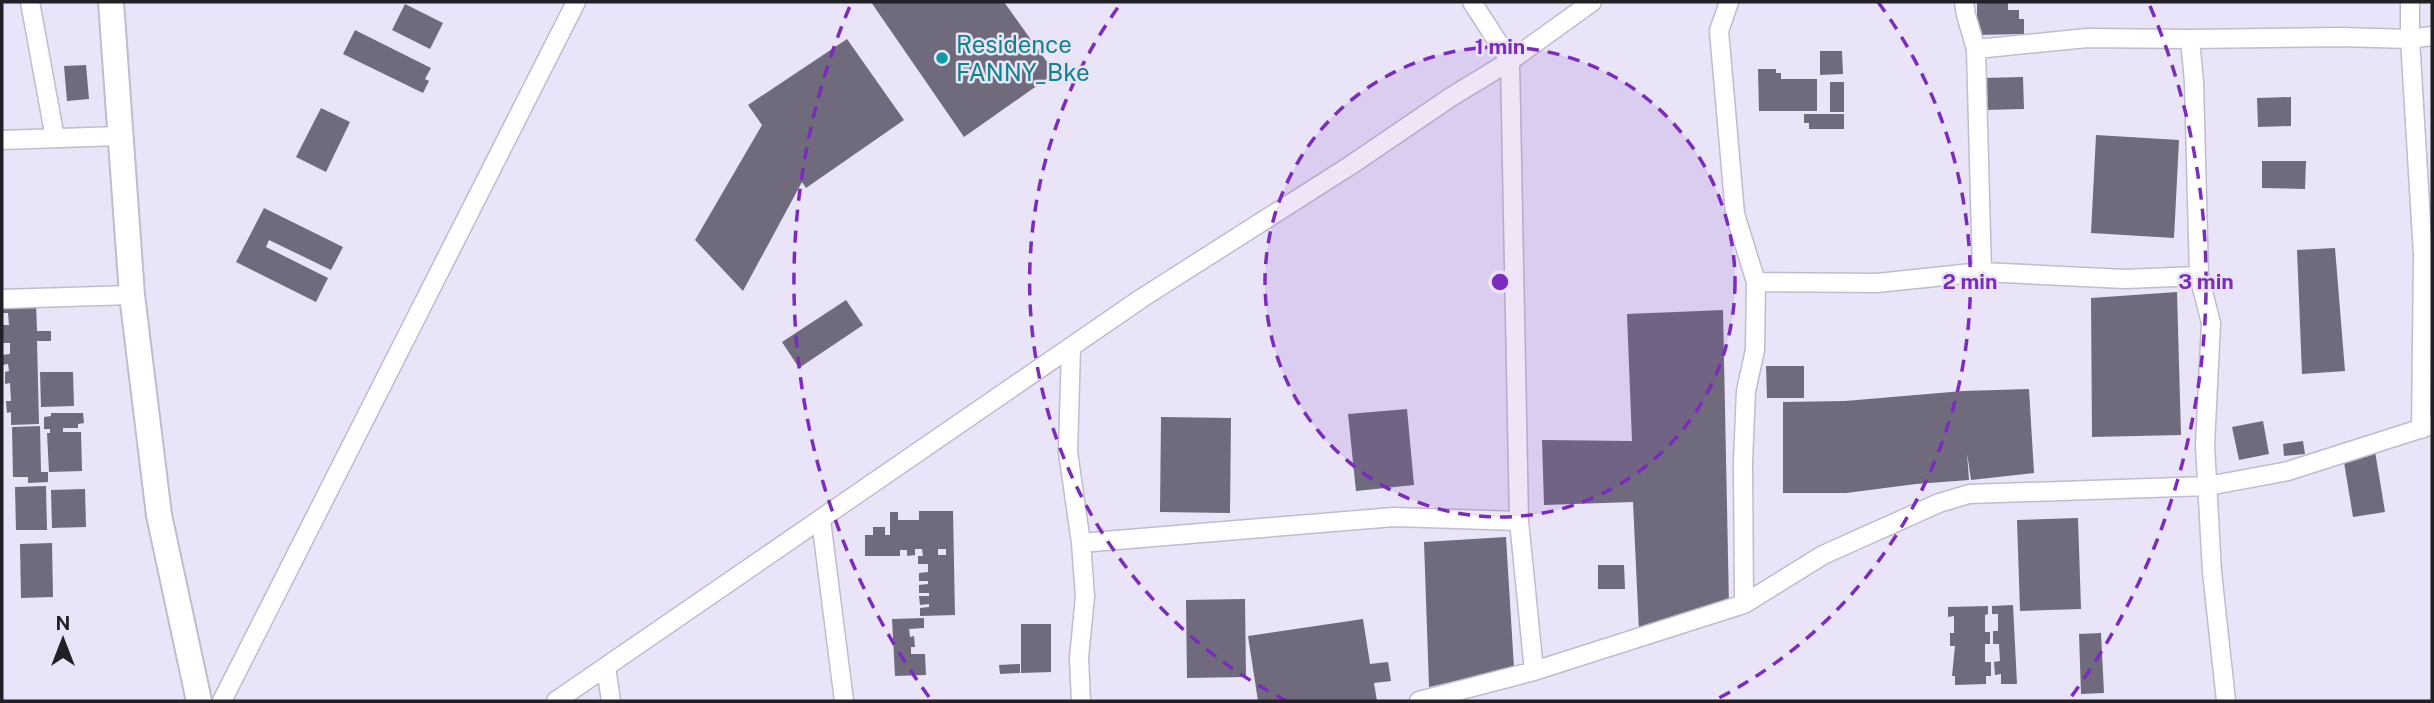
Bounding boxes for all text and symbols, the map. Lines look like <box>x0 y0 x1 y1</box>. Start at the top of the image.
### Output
place label: Residence FANNY_Bke <box>956 30 1090 86</box>
text: 1 min <box>1475 34 1525 59</box>
marker: Residence FANNY_Bke <box>934 50 950 66</box>
text: 2 min <box>1942 269 1998 294</box>
text: 3 min <box>2178 269 2234 294</box>
centre of rings <box>1488 270 1512 294</box>
north arrow <box>28 605 98 675</box>
text: N <box>56 612 70 634</box>

